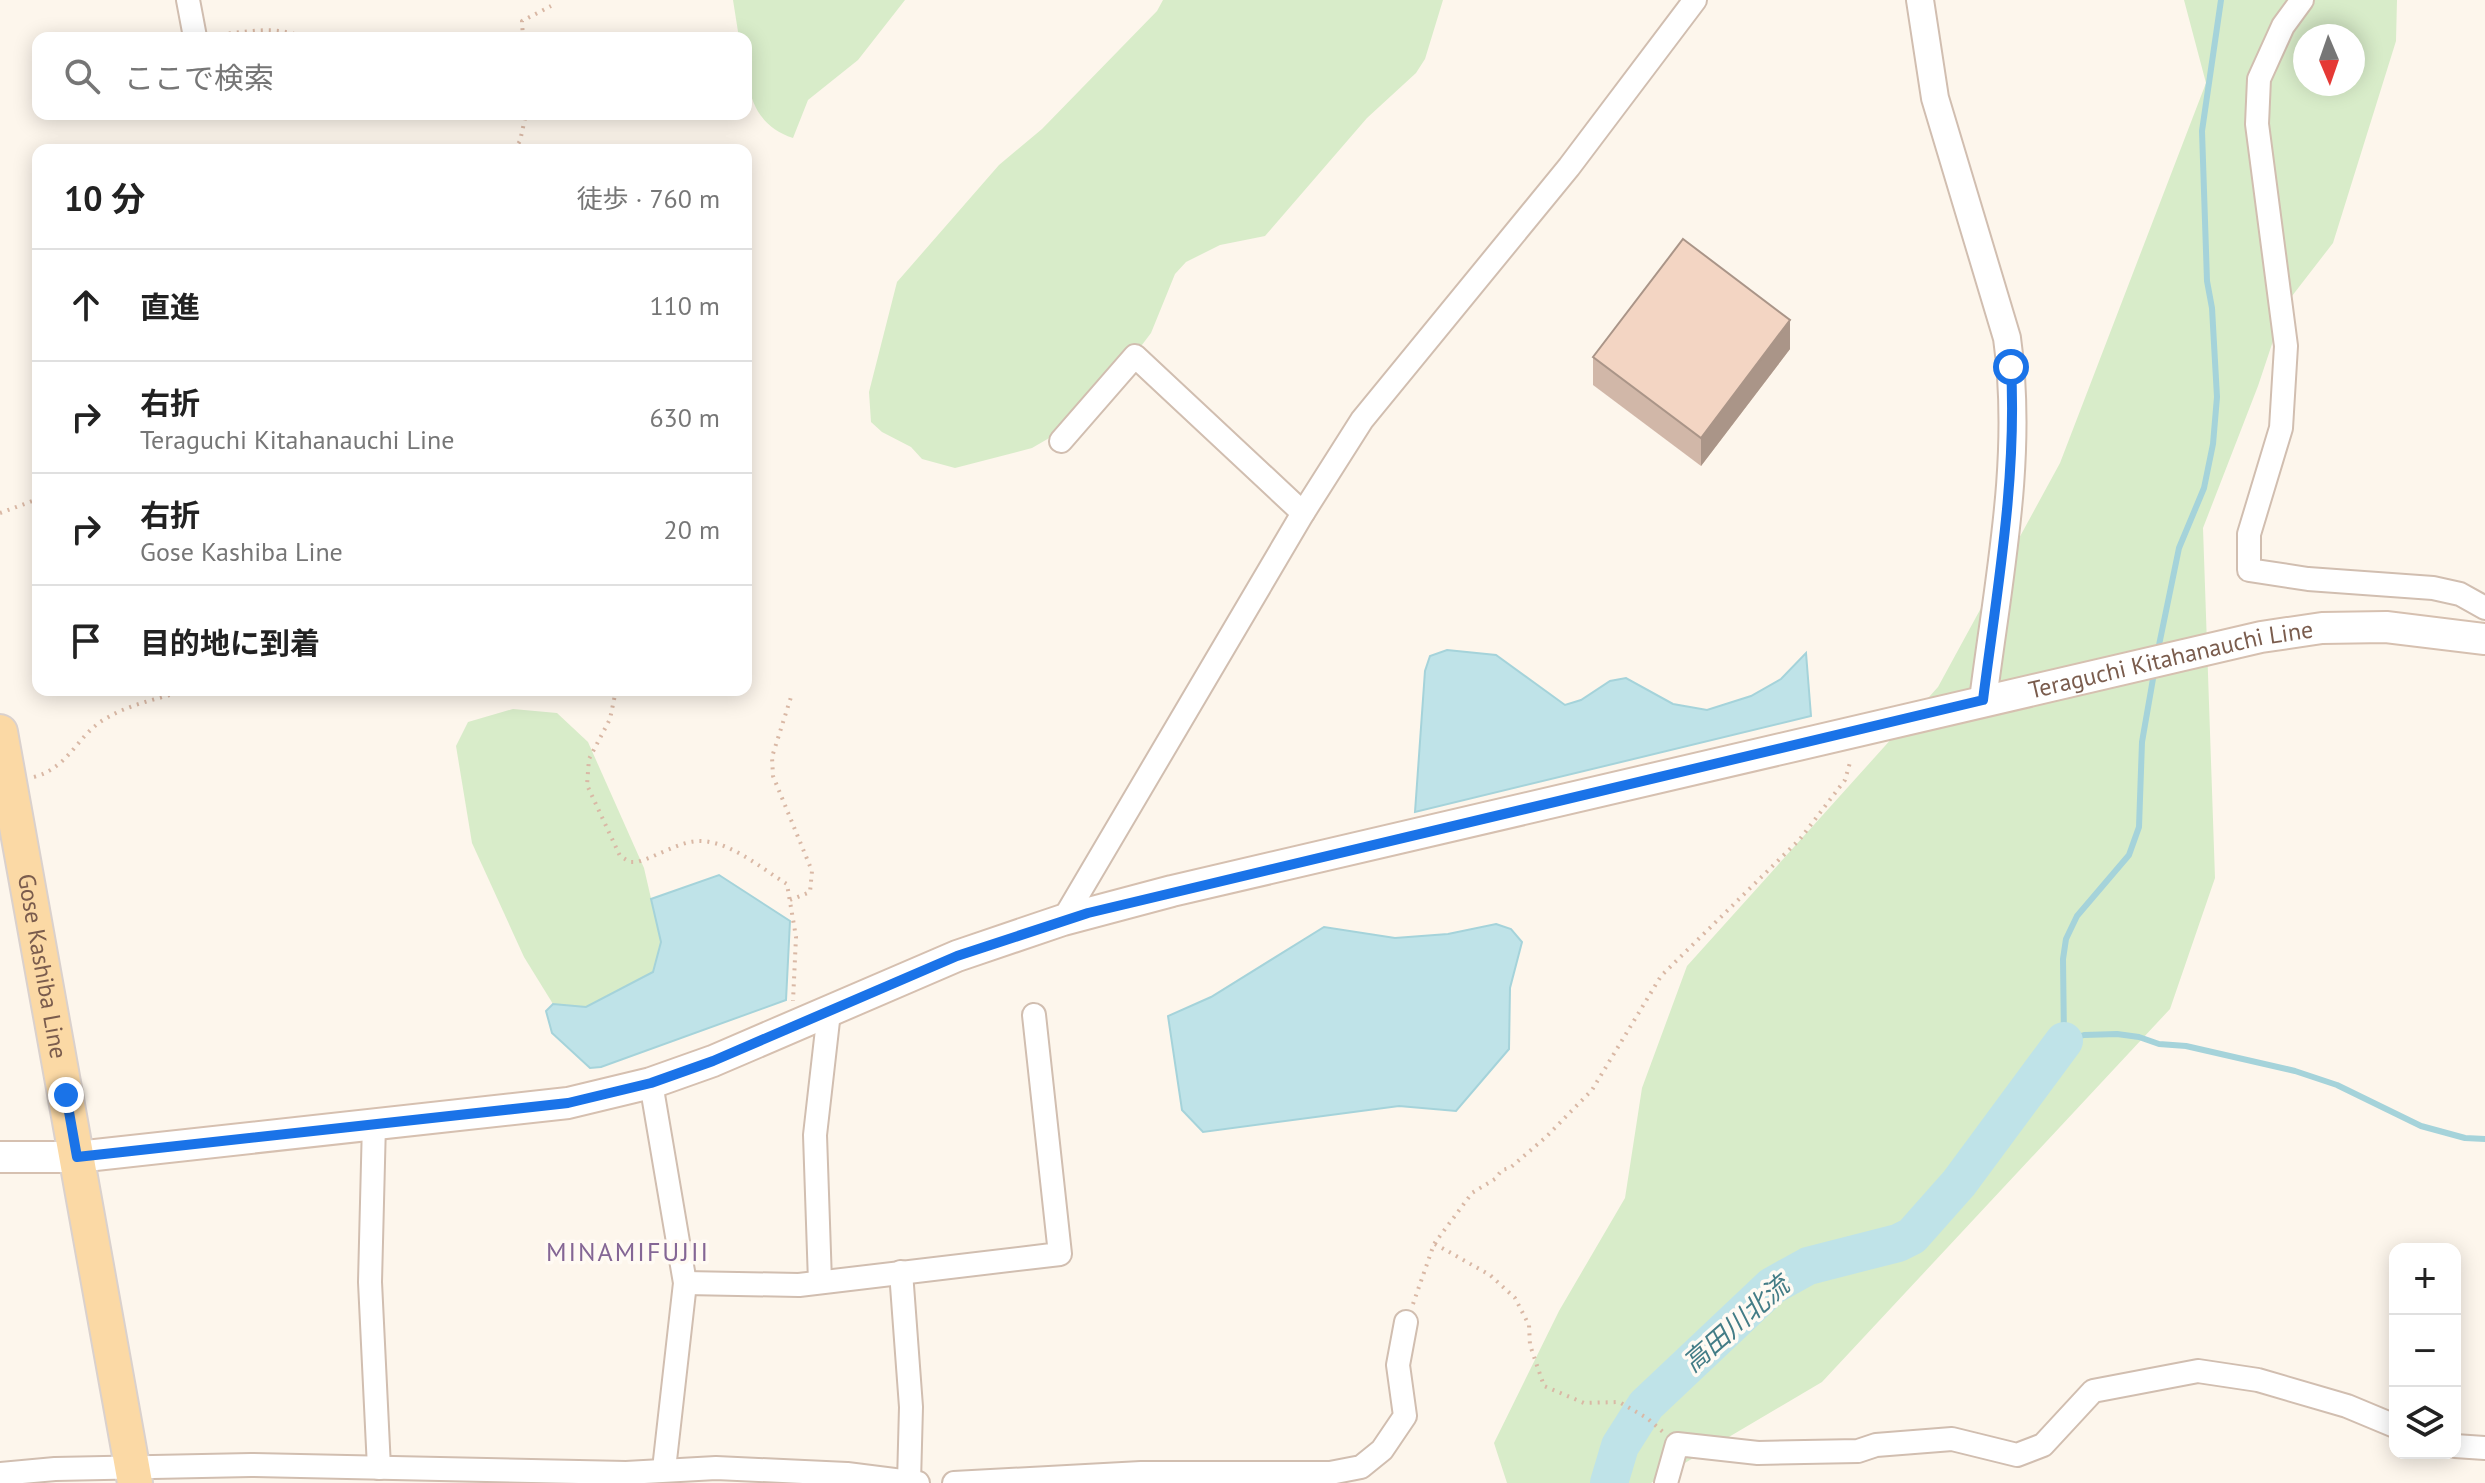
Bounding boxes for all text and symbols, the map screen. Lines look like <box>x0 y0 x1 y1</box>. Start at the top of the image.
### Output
north arrow <box>2293 24 2365 96</box>
search box <box>32 32 752 120</box>
icon: search <box>60 54 104 98</box>
text: ここで検索 <box>124 58 274 97</box>
text: 10 分 <box>64 176 145 220</box>
text: 徒歩 · 760 m <box>577 182 720 215</box>
icon: ahead <box>64 283 108 327</box>
text: 直進 <box>140 287 200 326</box>
text: 110 m <box>649 289 720 322</box>
route start <box>1993 349 2029 385</box>
text: 右折 <box>140 383 200 422</box>
icon: right <box>64 395 108 439</box>
text: 630 m <box>649 401 720 434</box>
text: Teraguchi Kitahanauchi Line <box>140 423 454 456</box>
text: 右折 <box>140 495 200 534</box>
icon: right <box>64 507 108 551</box>
text: 20 m <box>664 513 720 546</box>
text: Gose Kashiba Line <box>140 535 343 568</box>
street label: Teraguchi Kitahanauchi Line <box>2026 614 2315 706</box>
icon: arrive <box>64 619 108 663</box>
text: 目的地に到着 <box>140 623 320 662</box>
street label: Gose Kashiba Line <box>11 871 74 1061</box>
route end <box>48 1077 84 1113</box>
district label: MINAMIFUJII <box>546 1235 710 1268</box>
map controls <box>2389 1243 2461 1459</box>
button: + <box>2389 1243 2461 1315</box>
water label: 高田川北流 <box>1676 1266 1799 1379</box>
button: − <box>2389 1315 2461 1387</box>
button: layers <box>2389 1387 2461 1459</box>

